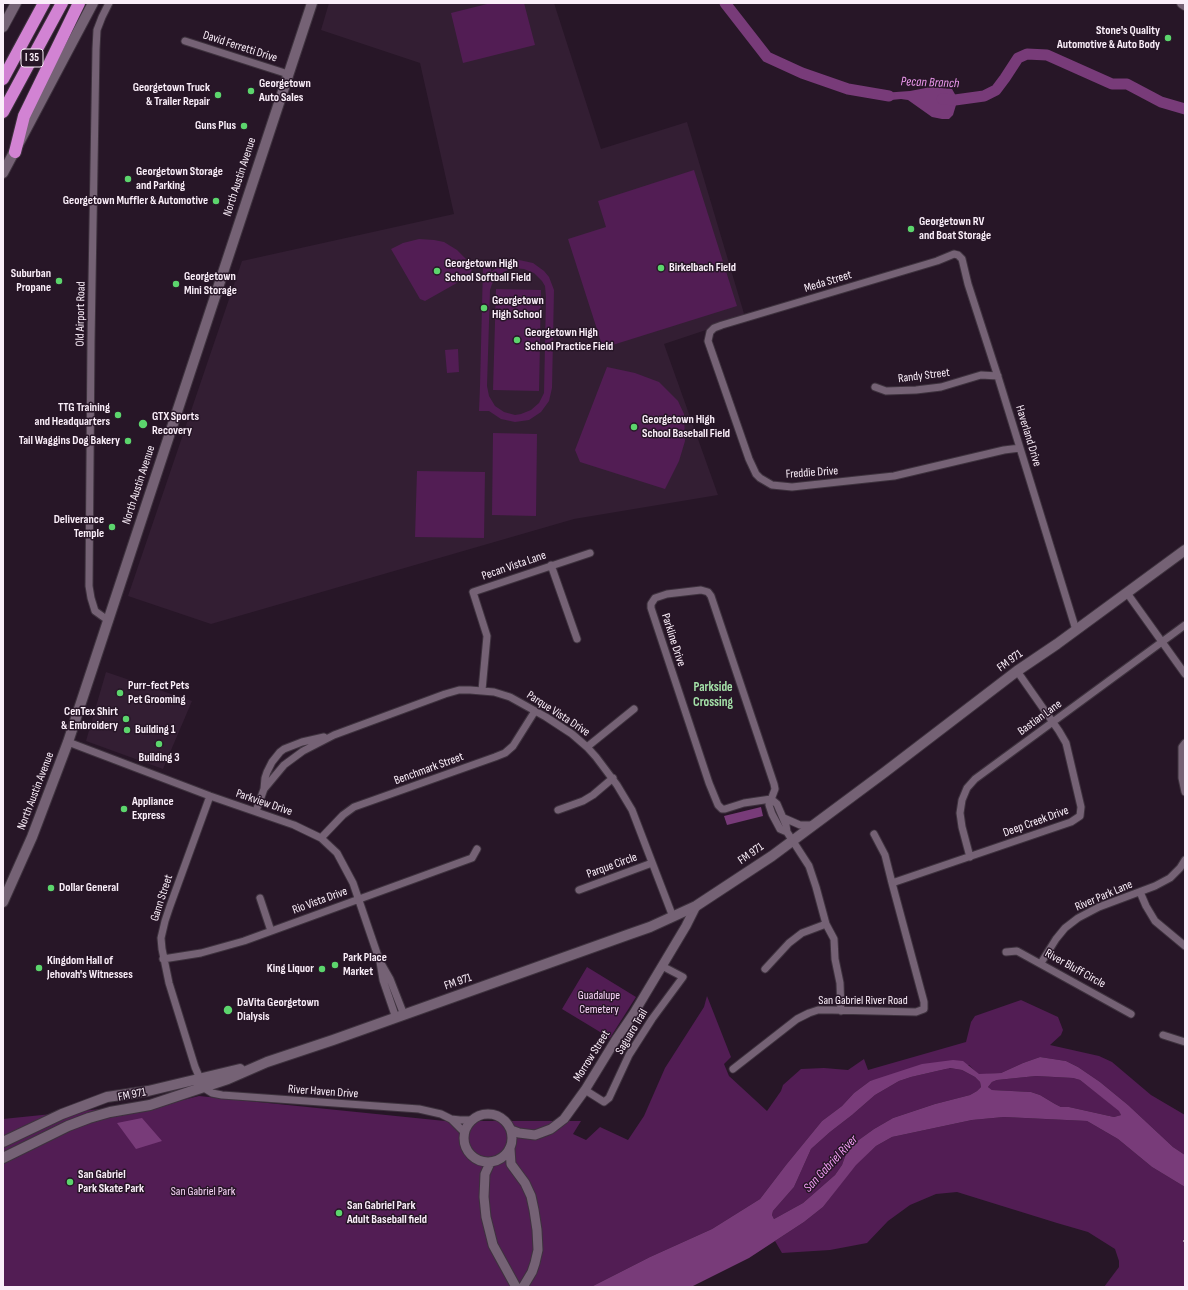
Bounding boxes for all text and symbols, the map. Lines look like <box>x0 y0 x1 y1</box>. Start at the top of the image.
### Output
place label: Stone's Quality Automotive & Auto Body <box>1057 24 1160 52</box>
street label: David Ferretti Drive <box>201 28 279 66</box>
marker: Stone's Quality Automotive & Auto Body <box>1163 33 1173 43</box>
road number: I 35 <box>21 49 43 67</box>
water label: Pecan Branch <box>900 74 960 92</box>
place label: Georgetown Auto Sales <box>259 77 311 105</box>
place label: Georgetown Truck & Trailer Repair <box>133 81 210 109</box>
marker: Georgetown Auto Sales <box>246 86 256 96</box>
marker: Georgetown Truck & Trailer Repair <box>213 90 223 100</box>
place label: Guns Plus <box>195 119 236 133</box>
marker: Guns Plus <box>239 121 249 131</box>
street label: North Austin Avenue <box>220 136 260 218</box>
place label: Georgetown Storage and Parking <box>136 165 223 193</box>
marker: Georgetown Storage and Parking <box>123 174 133 184</box>
place label: Georgetown Muffler & Automotive <box>63 194 208 208</box>
marker: Georgetown Muffler & Automotive <box>211 196 221 206</box>
place label: Georgetown RV and Boat Storage <box>919 215 991 243</box>
marker: Georgetown RV and Boat Storage <box>906 224 916 234</box>
place label: Georgetown High School Softball Field <box>445 257 531 285</box>
place label: Birkelbach Field <box>669 261 736 275</box>
marker: Birkelbach Field <box>656 263 666 273</box>
marker: Georgetown High School Softball Field <box>432 266 442 276</box>
place label: Suburban Propane <box>11 267 51 295</box>
street label: Meda Street <box>803 268 853 296</box>
place label: Georgetown Mini Storage <box>184 270 237 298</box>
marker: Suburban Propane <box>54 276 64 286</box>
marker: Georgetown Mini Storage <box>171 279 181 289</box>
street label: Old Airport Road <box>73 281 89 347</box>
place label: Georgetown High School <box>492 294 544 322</box>
marker: Georgetown High School <box>479 303 489 313</box>
place label: Georgetown High School Practice Field <box>525 326 613 354</box>
marker: Georgetown High School Practice Field <box>512 335 522 345</box>
street label: Randy Street <box>897 366 951 386</box>
place label: TTG Training and Headquarters <box>34 401 110 429</box>
street label: Haverland Drive <box>1012 404 1044 468</box>
marker: TTG Training and Headquarters <box>113 410 123 420</box>
place label: GTX Sports Recovery <box>152 410 199 438</box>
place label: Georgetown High School Baseball Field <box>642 413 730 441</box>
marker: GTX Sports Recovery <box>137 418 149 430</box>
marker: Georgetown High School Baseball Field <box>629 422 639 432</box>
place label: Tail Waggins Dog Bakery <box>19 434 120 448</box>
marker: Tail Waggins Dog Bakery <box>123 436 133 446</box>
street label: North Austin Avenue <box>119 444 159 526</box>
street label: Freddie Drive <box>785 464 839 482</box>
place label: Deliverance Temple <box>54 513 104 541</box>
marker: Deliverance Temple <box>107 522 117 532</box>
street label: Pecan Vista Lane <box>480 548 548 584</box>
street label: Parkline Drive <box>658 612 688 668</box>
street label: FM 971 <box>994 647 1026 675</box>
place label: Purr-fect Pets Pet Grooming <box>128 679 189 707</box>
district label: Parkside Crossing <box>693 680 733 711</box>
marker: Purr-fect Pets Pet Grooming <box>115 688 125 698</box>
street label: Parque Vista Drive <box>524 688 592 740</box>
street label: Bastian Lane <box>1015 697 1065 739</box>
place label: CenTex Shirt & Embroidery <box>61 705 118 733</box>
marker: CenTex Shirt & Embroidery <box>121 714 131 724</box>
place label: Building 1 <box>135 723 175 737</box>
marker: Building 1 <box>122 725 132 735</box>
marker: Building 3 <box>154 739 164 749</box>
street label: North Austin Avenue <box>15 750 57 832</box>
street label: Benchmark Street <box>392 750 466 788</box>
place label: Building 3 <box>138 751 180 765</box>
street label: Parkview Drive <box>234 787 294 819</box>
place label: Appliance Express <box>132 795 174 823</box>
marker: Appliance Express <box>119 804 129 814</box>
street label: Deep Creek Drive <box>1001 804 1071 840</box>
street label: FM 971 <box>735 840 767 868</box>
street label: Parque Circle <box>585 850 639 882</box>
street label: Gann Street <box>148 873 176 923</box>
street label: River Park Lane <box>1073 877 1135 915</box>
place label: Dollar General <box>59 881 119 895</box>
marker: Dollar General <box>46 883 56 893</box>
street label: Rio Vista Drive <box>290 884 350 918</box>
street label: River Bluff Circle <box>1042 946 1108 992</box>
place label: Park Place Market <box>343 951 387 979</box>
place label: Kingdom Hall of Jehovah's Witnesses <box>47 954 133 982</box>
marker: Park Place Market <box>330 960 340 970</box>
place label: King Liquor <box>267 962 314 976</box>
marker: Kingdom Hall of Jehovah's Witnesses <box>34 963 44 973</box>
marker: King Liquor <box>317 964 327 974</box>
street label: FM 971 <box>442 971 474 993</box>
park label: Guadalupe Cemetery <box>578 989 620 1017</box>
street label: San Gabriel River Road <box>818 994 908 1008</box>
place label: DaVita Georgetown Dialysis <box>237 996 319 1024</box>
marker: DaVita Georgetown Dialysis <box>222 1004 234 1016</box>
street label: Saguaro Trail <box>613 1007 651 1057</box>
street label: Morrow Street <box>571 1028 613 1084</box>
street label: River Haven Drive <box>287 1082 359 1102</box>
street label: FM 971 <box>117 1085 147 1105</box>
water label: San Gabriel River <box>801 1132 861 1196</box>
place label: San Gabriel Park Skate Park <box>78 1168 144 1196</box>
marker: San Gabriel Park Skate Park <box>65 1177 75 1187</box>
park label: San Gabriel Park <box>171 1185 235 1199</box>
place label: San Gabriel Park Adult Baseball field <box>347 1199 427 1227</box>
marker: San Gabriel Park Adult Baseball field <box>334 1208 344 1218</box>

